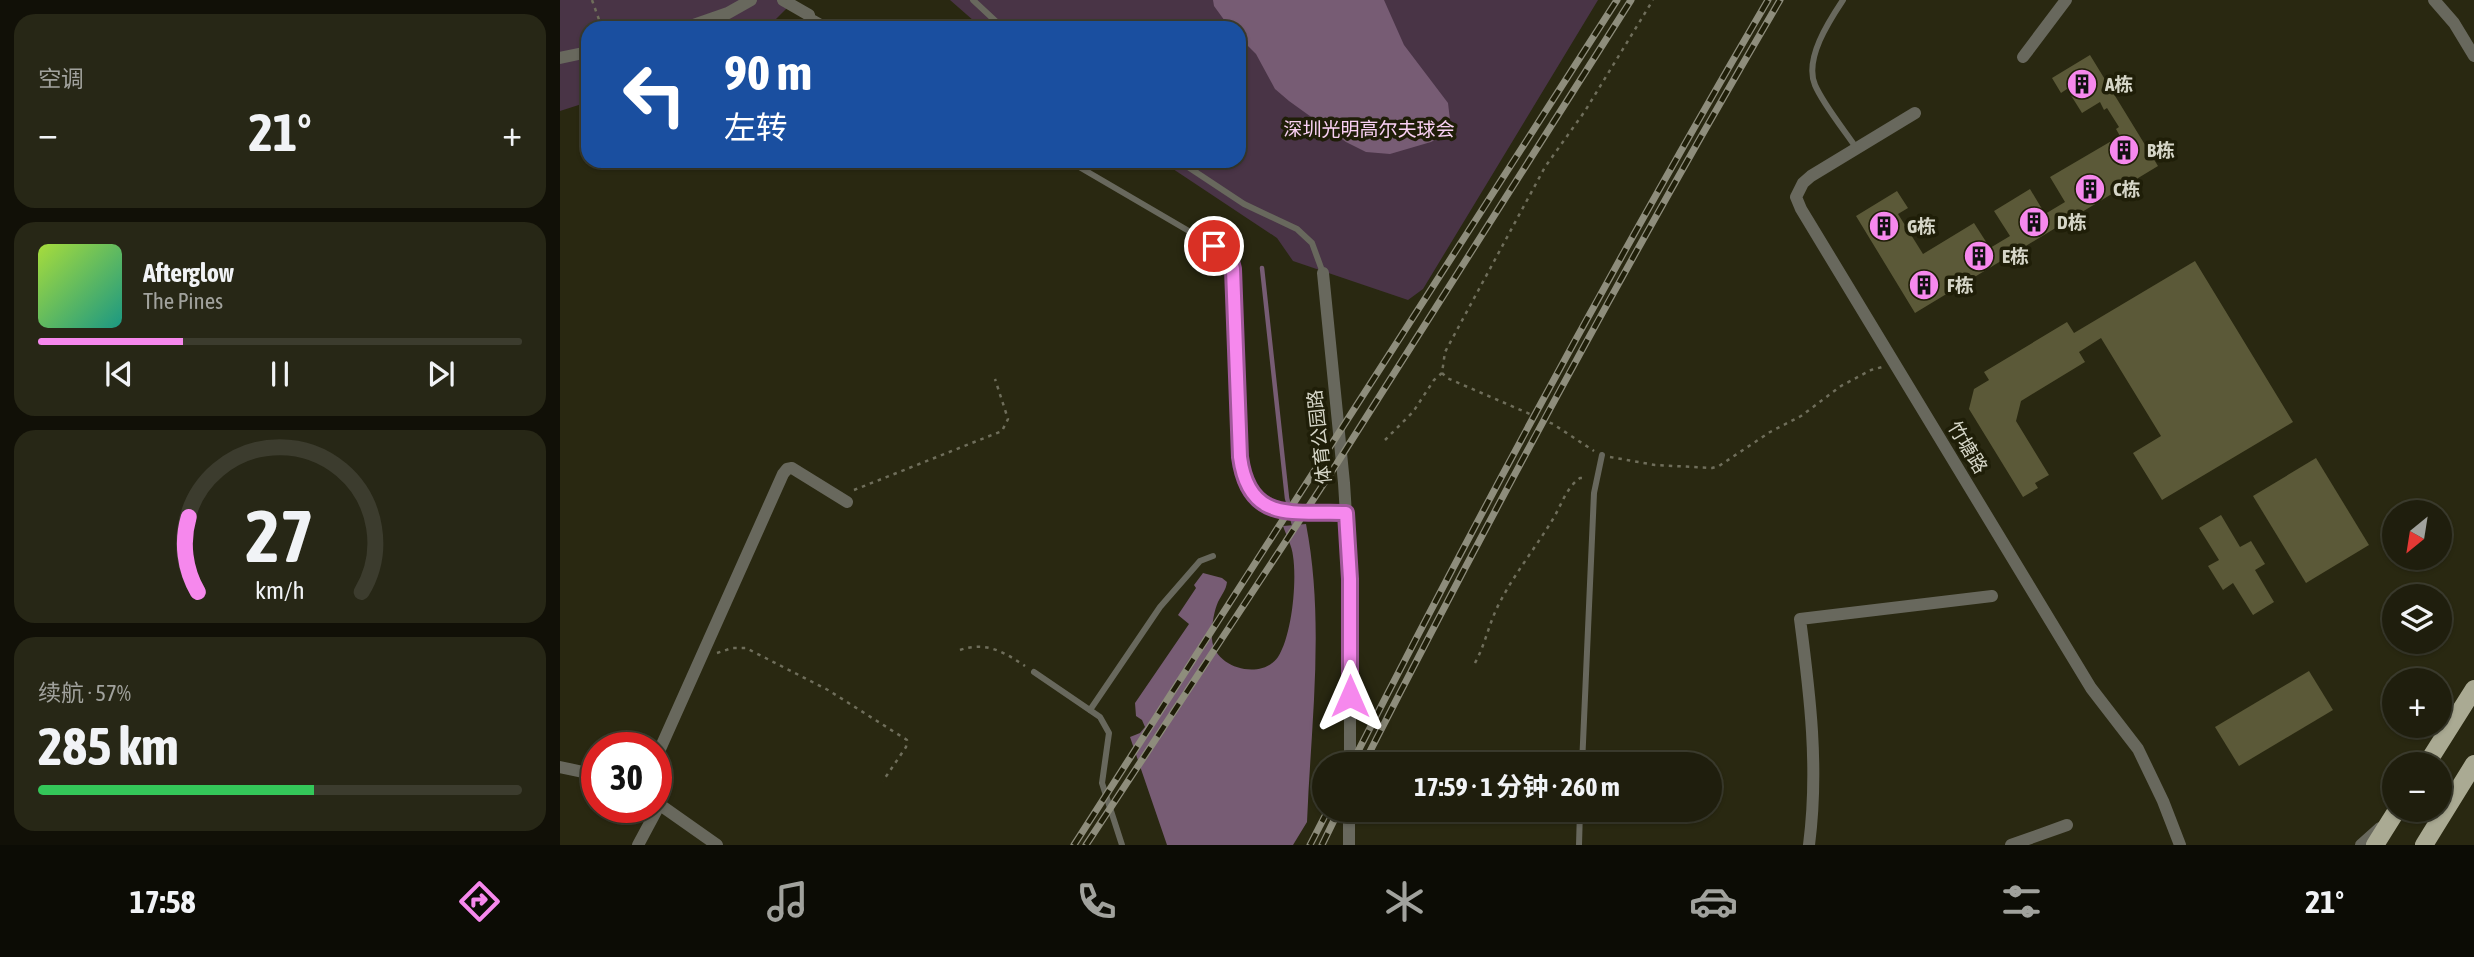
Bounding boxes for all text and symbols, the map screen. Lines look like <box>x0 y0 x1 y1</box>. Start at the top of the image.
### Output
text: 90 m <box>724 44 812 100</box>
icon: left <box>609 49 700 140</box>
text: 空调 <box>38 66 84 92</box>
building icon: A栋 <box>2065 67 2099 101</box>
place label: A栋 <box>2104 73 2133 95</box>
text: 21° <box>248 102 312 162</box>
text: 左转 <box>724 109 788 146</box>
text: − <box>38 111 58 154</box>
text: + <box>502 111 522 154</box>
park label: 深圳光明高尔夫球会 <box>1283 118 1455 140</box>
building icon: B栋 <box>2107 133 2141 167</box>
place label: B栋 <box>2147 139 2175 161</box>
building icon: C栋 <box>2073 172 2107 206</box>
place label: C栋 <box>2113 178 2141 200</box>
building icon: D栋 <box>2017 205 2051 239</box>
building icon: G栋 <box>1867 209 1901 243</box>
place label: D栋 <box>2057 211 2087 233</box>
place label: G栋 <box>1907 215 1936 237</box>
pin <box>1184 216 1244 276</box>
icon: arrive <box>1195 227 1233 265</box>
building icon: E栋 <box>1962 239 1996 273</box>
place label: E栋 <box>2002 245 2029 267</box>
text: Afterglow <box>143 258 234 288</box>
building icon: F栋 <box>1907 268 1941 302</box>
place label: F栋 <box>1947 274 1974 296</box>
text: The Pines <box>143 288 223 314</box>
icon: previous <box>100 355 138 393</box>
icon: pause <box>261 355 299 393</box>
icon: next <box>422 355 460 393</box>
street label: 体育公园路 <box>1303 389 1335 485</box>
street label: 竹塘路 <box>1944 417 1992 477</box>
text: 27 <box>246 495 314 578</box>
north arrow <box>2382 500 2452 570</box>
map controls <box>2382 500 2452 822</box>
text: km/h <box>255 576 305 604</box>
button: layers <box>2382 584 2452 654</box>
position arrow <box>1313 659 1387 733</box>
button: + <box>2382 668 2452 738</box>
text: 续航 · 57% <box>38 680 131 706</box>
text: 285 km <box>38 716 179 776</box>
speed limit sign: 30 <box>581 732 672 823</box>
button: − <box>2382 752 2452 822</box>
text: 17:59 · 1 分钟 · 260 m <box>1414 772 1620 802</box>
icon: directions <box>455 877 504 926</box>
icon: music <box>763 877 812 926</box>
icon: phone <box>1072 877 1121 926</box>
icon: climate <box>1380 877 1429 926</box>
icon: car <box>1689 877 1738 926</box>
icon: filters <box>1997 877 2046 926</box>
text: 17:58 <box>130 883 196 920</box>
text: 21° <box>2305 883 2344 920</box>

